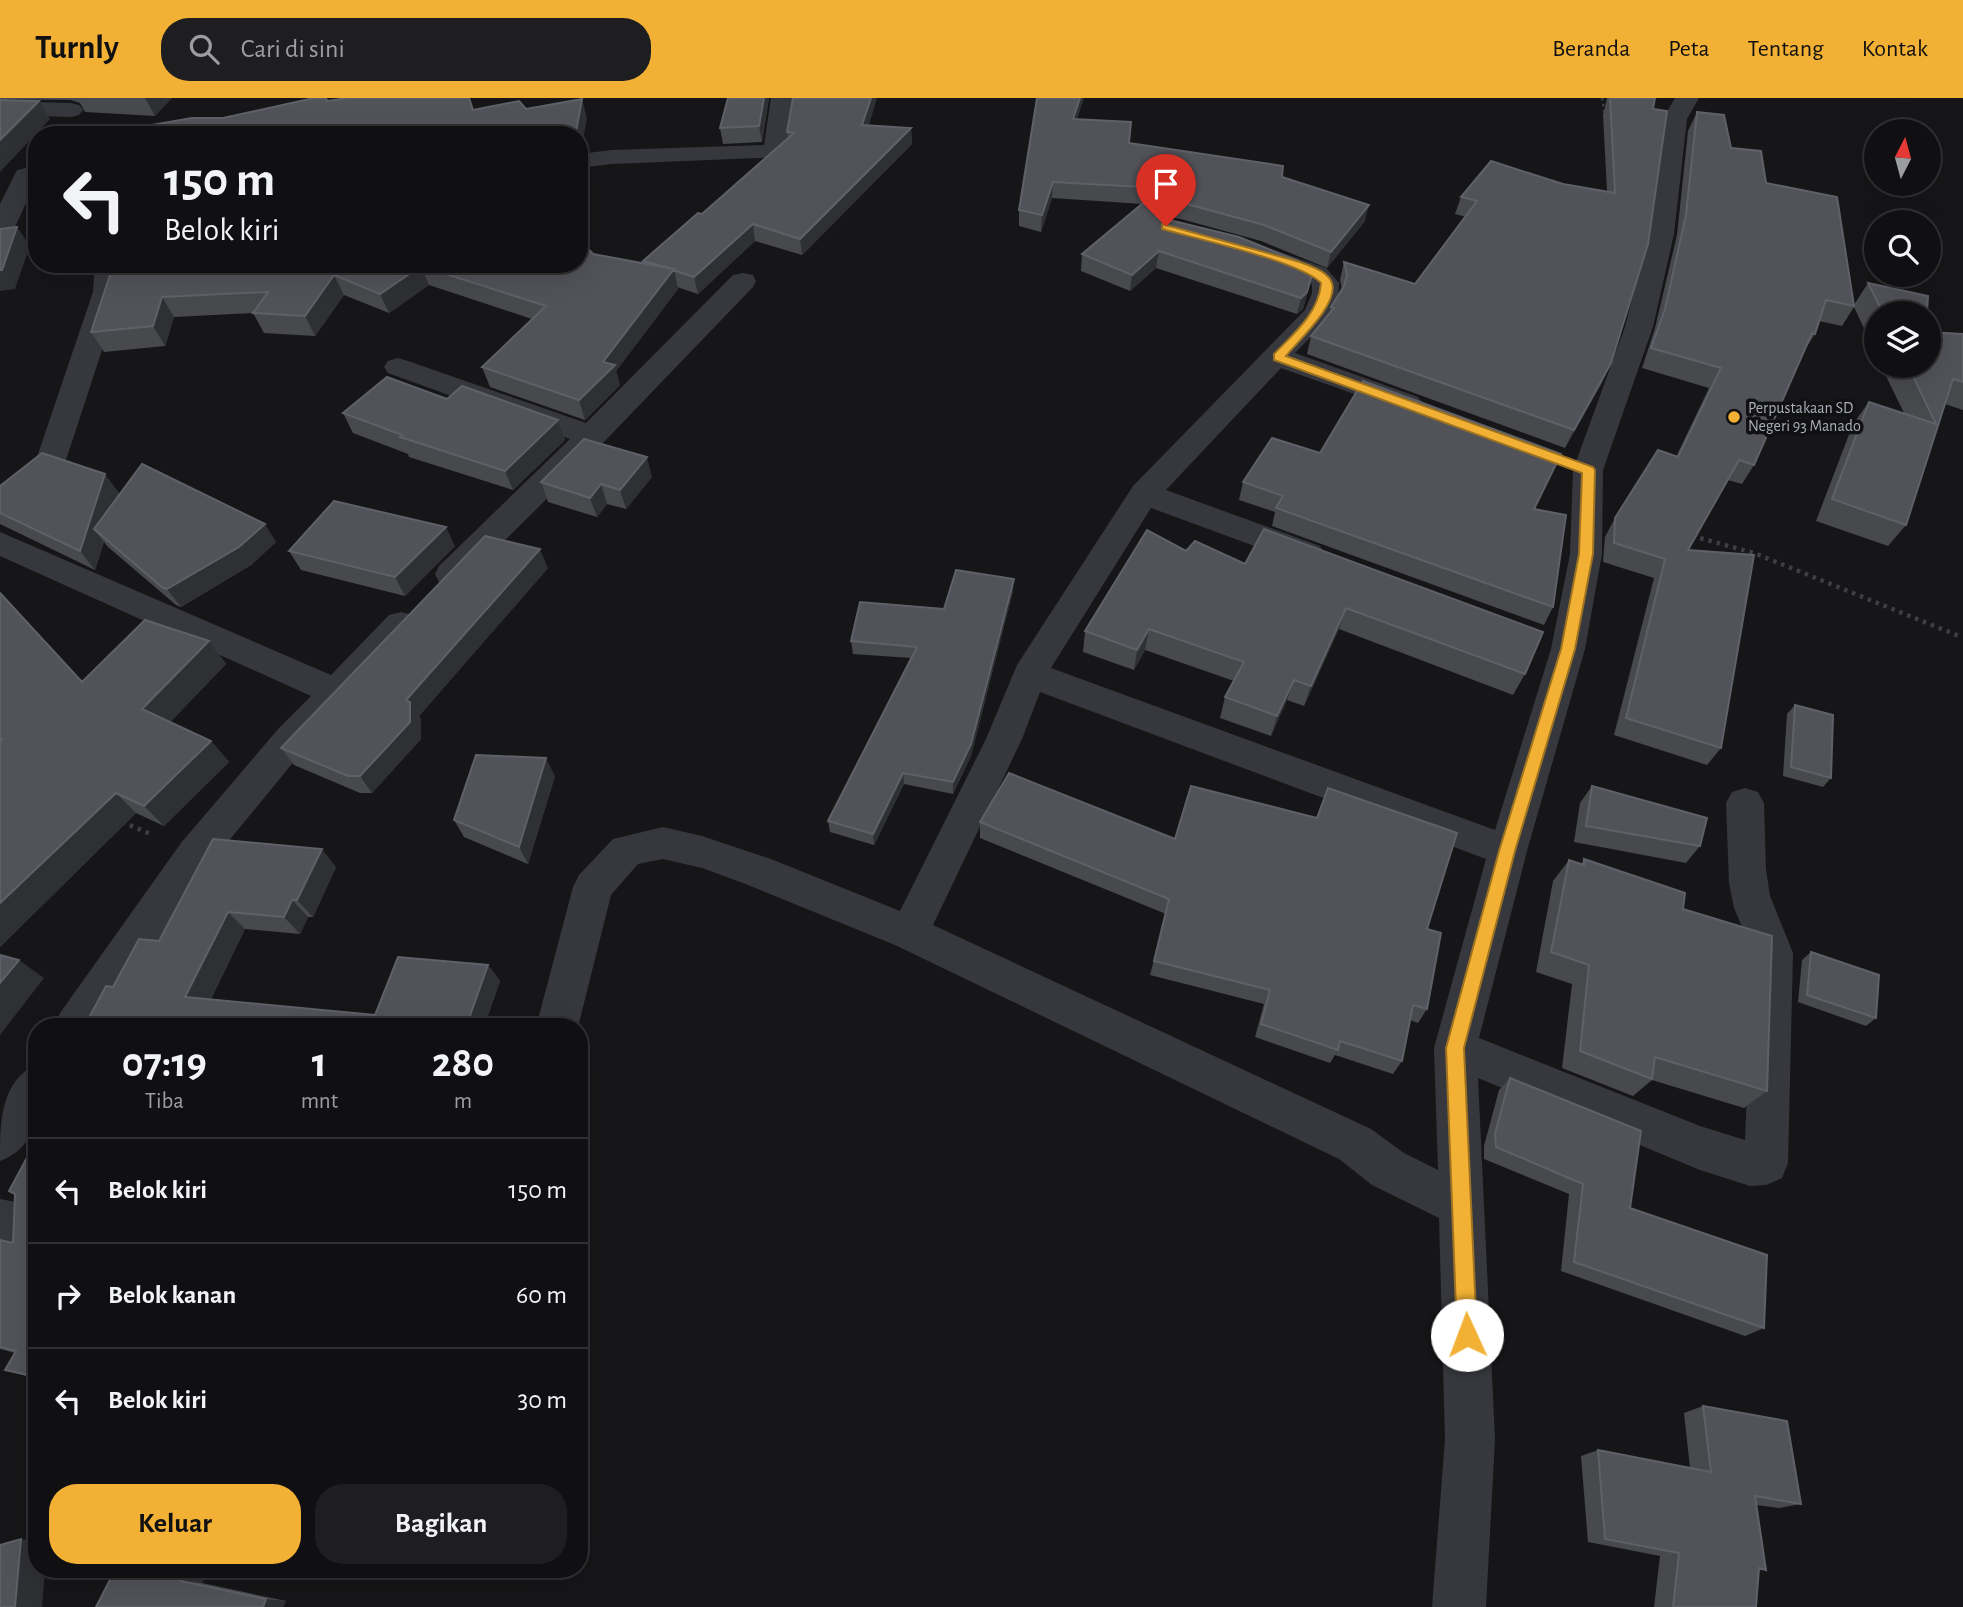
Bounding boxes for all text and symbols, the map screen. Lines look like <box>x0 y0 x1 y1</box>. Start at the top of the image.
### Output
search box <box>161 18 651 81</box>
icon: search <box>185 30 223 68</box>
text: Turnly <box>35 32 119 65</box>
text: Cari di sini <box>241 36 345 62</box>
text: Beranda <box>1552 37 1630 61</box>
text: Peta <box>1668 37 1710 61</box>
text: Tentang <box>1748 37 1824 61</box>
text: Kontak <box>1862 37 1928 61</box>
north arrow <box>1864 119 1941 196</box>
map controls <box>1864 119 1941 378</box>
icon: left <box>49 154 140 245</box>
pin <box>1136 154 1196 226</box>
text: 150 m <box>164 156 275 205</box>
icon: arrive <box>1147 165 1185 203</box>
button: search <box>1864 210 1941 287</box>
text: Belok kiri <box>164 214 280 246</box>
button: layers <box>1864 301 1941 378</box>
place label: Perpustakaan SD Negeri 93 Manado <box>1748 400 1861 434</box>
marker: Perpustakaan SD Negeri 93 Manado <box>1726 409 1742 425</box>
text: 07:19 <box>122 1042 207 1084</box>
text: 1 <box>312 1042 327 1084</box>
text: 280 <box>432 1042 494 1084</box>
text: Tiba <box>145 1090 184 1113</box>
text: mnt <box>301 1090 338 1113</box>
text: m <box>454 1090 472 1113</box>
icon: left <box>49 1172 87 1210</box>
text: Belok kiri <box>108 1177 207 1203</box>
text: 150 m <box>508 1177 567 1203</box>
icon: right <box>49 1277 87 1315</box>
text: Belok kanan <box>108 1282 236 1308</box>
text: 60 m <box>516 1282 567 1308</box>
position arrow <box>1430 1298 1504 1372</box>
icon: left <box>49 1382 87 1420</box>
text: Belok kiri <box>108 1387 207 1413</box>
text: 30 m <box>517 1387 567 1413</box>
button: Keluar <box>49 1484 301 1564</box>
button: Bagikan <box>315 1484 567 1564</box>

